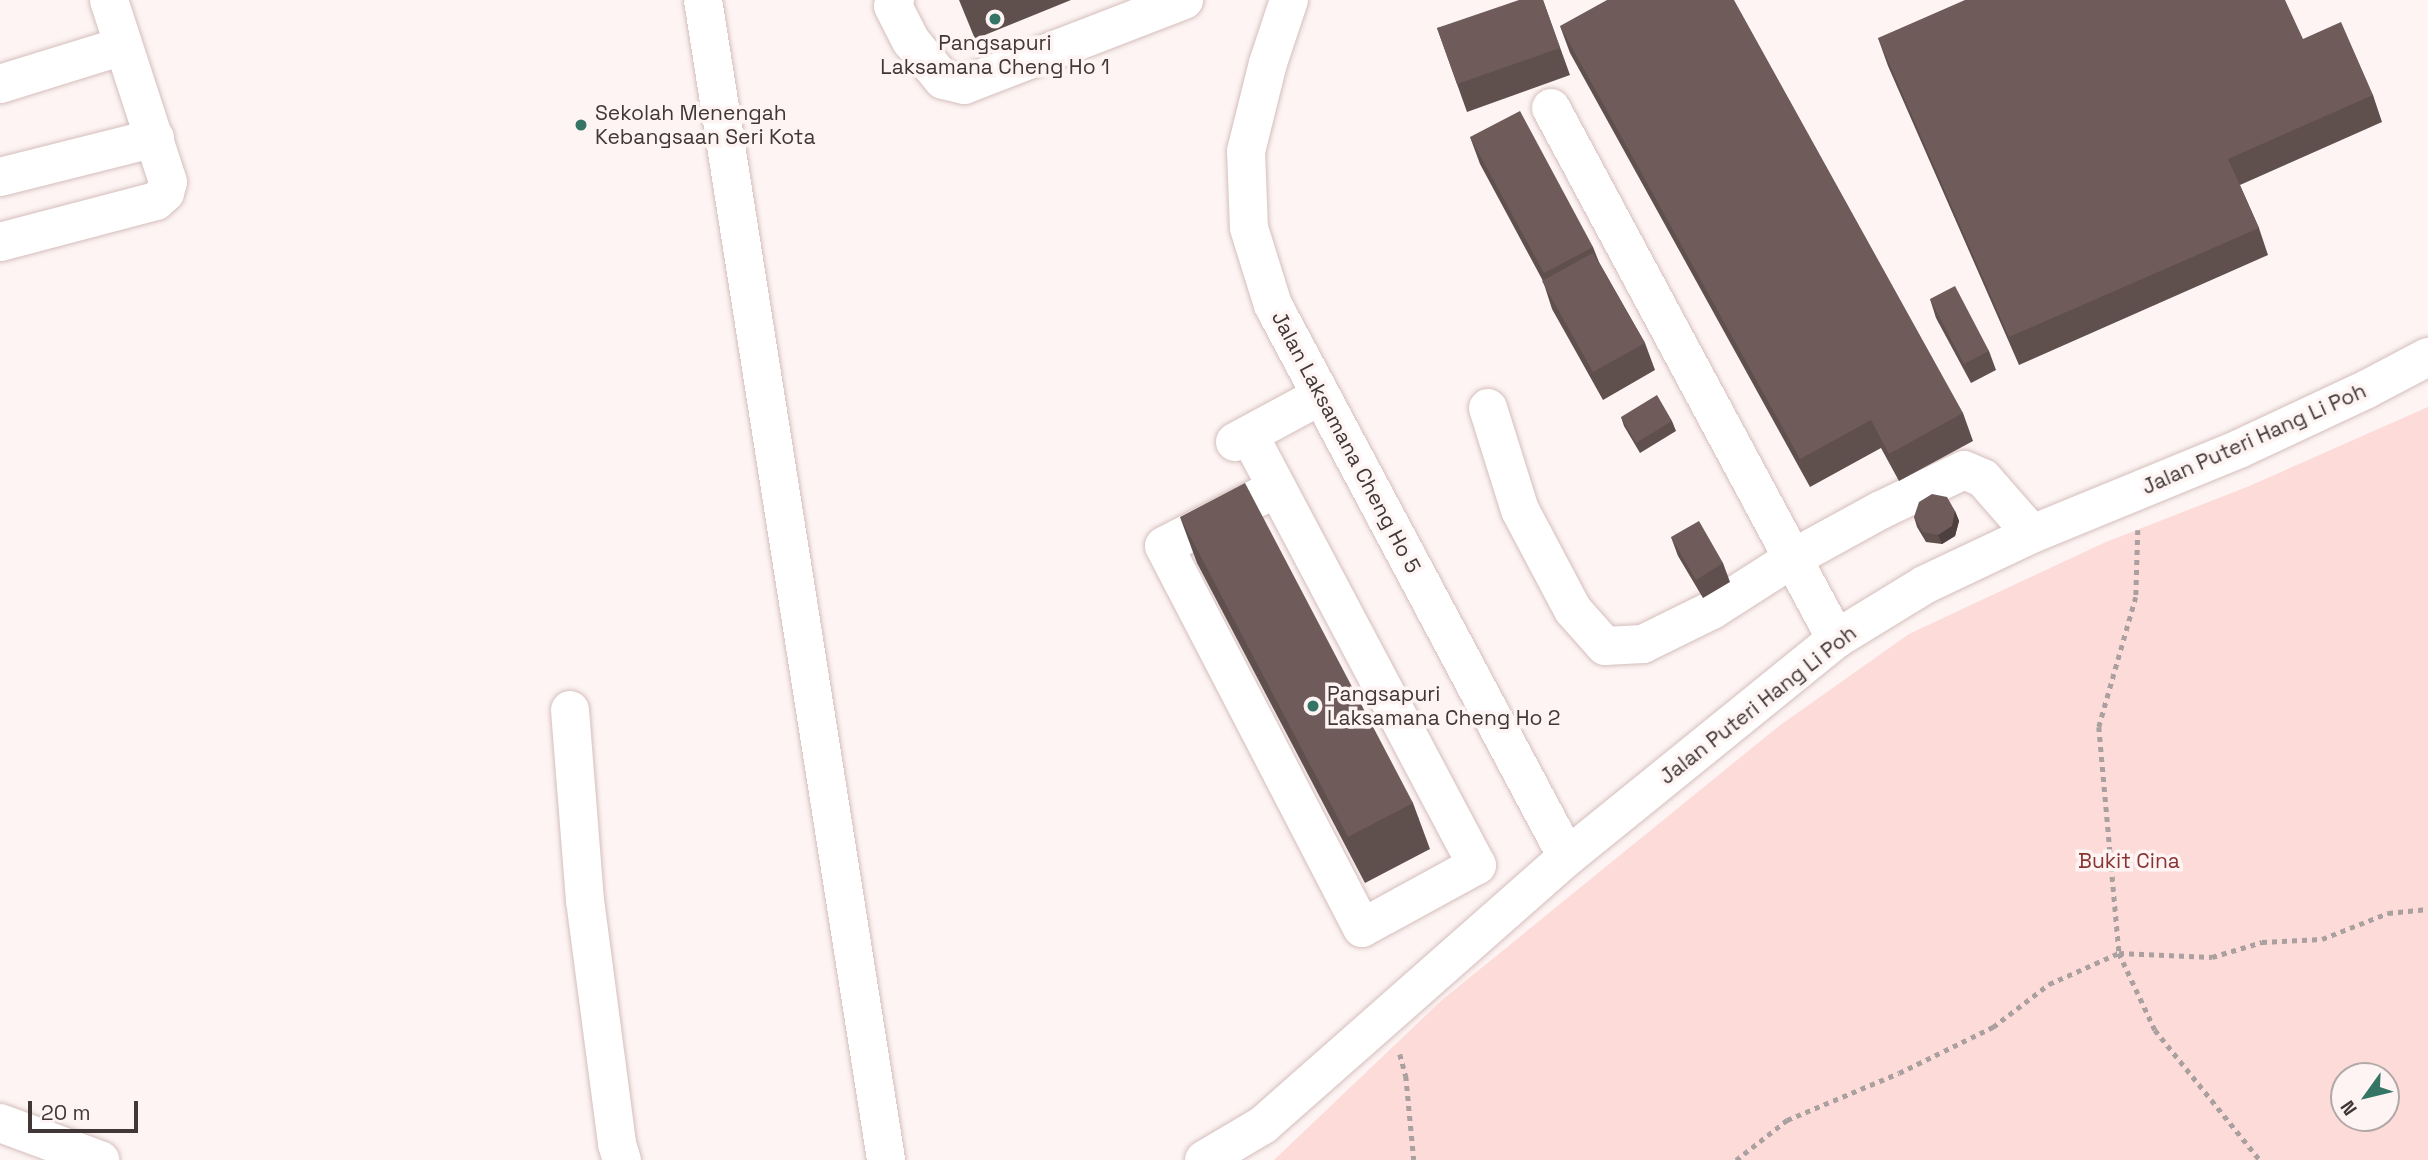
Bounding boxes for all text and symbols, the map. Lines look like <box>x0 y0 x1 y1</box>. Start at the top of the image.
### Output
marker: Pangsapuri Laksamana Cheng Ho 1 <box>987 11 1003 27</box>
place label: Pangsapuri Laksamana Cheng Ho 1 <box>880 30 1110 80</box>
place label: Sekolah Menengah Kebangsaan Seri Kota <box>595 100 816 150</box>
marker: Sekolah Menengah Kebangsaan Seri Kota <box>573 117 589 133</box>
street label: Jalan Laksamana Cheng Ho 5 <box>1266 307 1426 577</box>
street label: Jalan Puteri Hang Li Poh <box>2138 378 2370 500</box>
street label: Jalan Puteri Hang Li Poh <box>1655 620 1861 790</box>
place label: Pangsapuri Laksamana Cheng Ho 2 <box>1327 681 1560 731</box>
marker: Pangsapuri Laksamana Cheng Ho 2 <box>1305 698 1321 714</box>
park label: Bukit Cina <box>2078 848 2180 874</box>
north arrow <box>2330 1062 2400 1132</box>
scale bar <box>32 1086 142 1130</box>
text: N <box>2335 1096 2363 1120</box>
text: 20 m <box>41 1099 91 1126</box>

